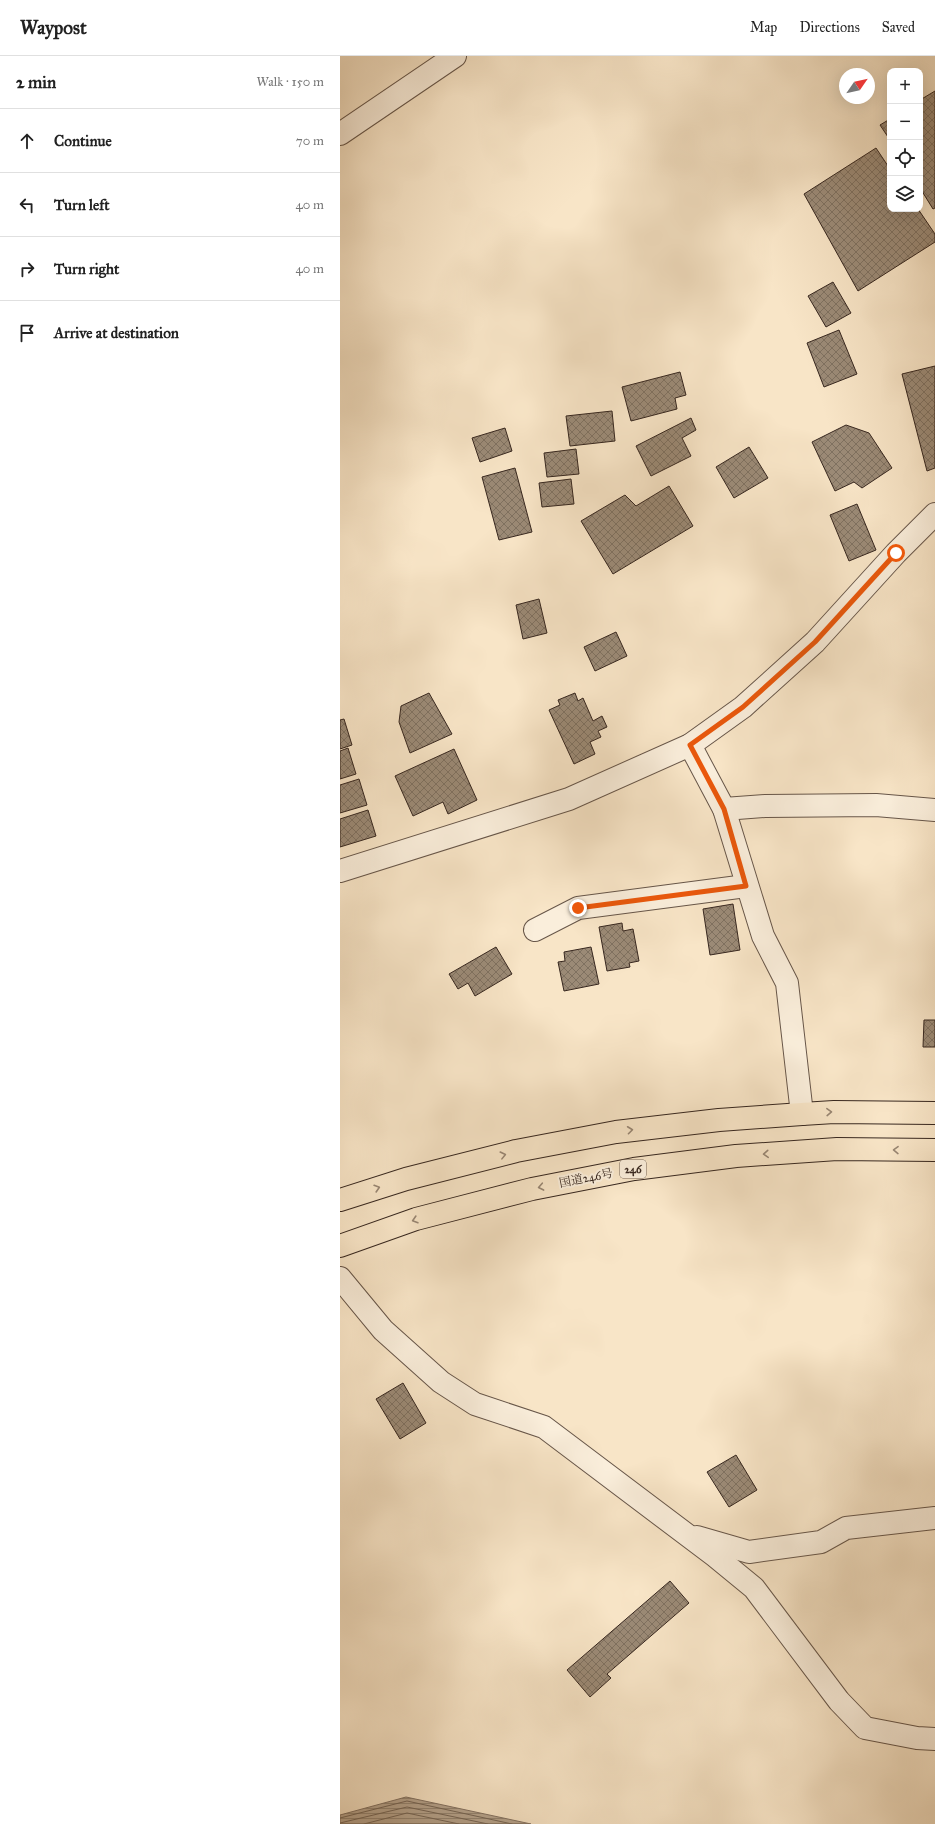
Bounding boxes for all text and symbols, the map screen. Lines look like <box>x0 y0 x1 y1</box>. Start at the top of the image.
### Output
text: Waypost <box>20 16 87 39</box>
text: Map <box>750 19 777 36</box>
text: Directions <box>799 19 860 36</box>
text: Saved <box>882 19 915 36</box>
north arrow <box>839 68 875 104</box>
map controls <box>887 68 923 212</box>
button: + <box>887 68 923 104</box>
text: 2 min <box>16 72 56 93</box>
text: Walk · 150 m <box>256 74 324 90</box>
button: − <box>887 104 923 140</box>
icon: ahead <box>16 130 38 152</box>
text: Continue <box>54 132 112 150</box>
text: 70 m <box>296 133 324 149</box>
button: locate <box>887 140 923 176</box>
button: layers <box>887 176 923 212</box>
icon: left <box>16 194 38 216</box>
text: Turn left <box>54 196 110 214</box>
text: 40 m <box>295 197 324 213</box>
icon: right <box>16 258 38 280</box>
text: Turn right <box>54 260 119 278</box>
text: 40 m <box>295 261 324 277</box>
icon: arrive <box>16 322 38 344</box>
text: Arrive at destination <box>54 324 179 342</box>
route start <box>887 544 905 562</box>
route end <box>569 899 587 917</box>
one-way arrow <box>826 1108 832 1117</box>
one-way arrow <box>627 1126 633 1135</box>
one-way arrow <box>893 1146 899 1154</box>
one-way arrow <box>763 1149 769 1158</box>
one-way arrow <box>500 1151 506 1159</box>
road number: 246 <box>620 1160 646 1178</box>
street label: 国道246号 <box>558 1166 614 1190</box>
one-way arrow <box>538 1182 544 1191</box>
one-way arrow <box>374 1184 381 1193</box>
one-way arrow <box>412 1215 419 1223</box>

